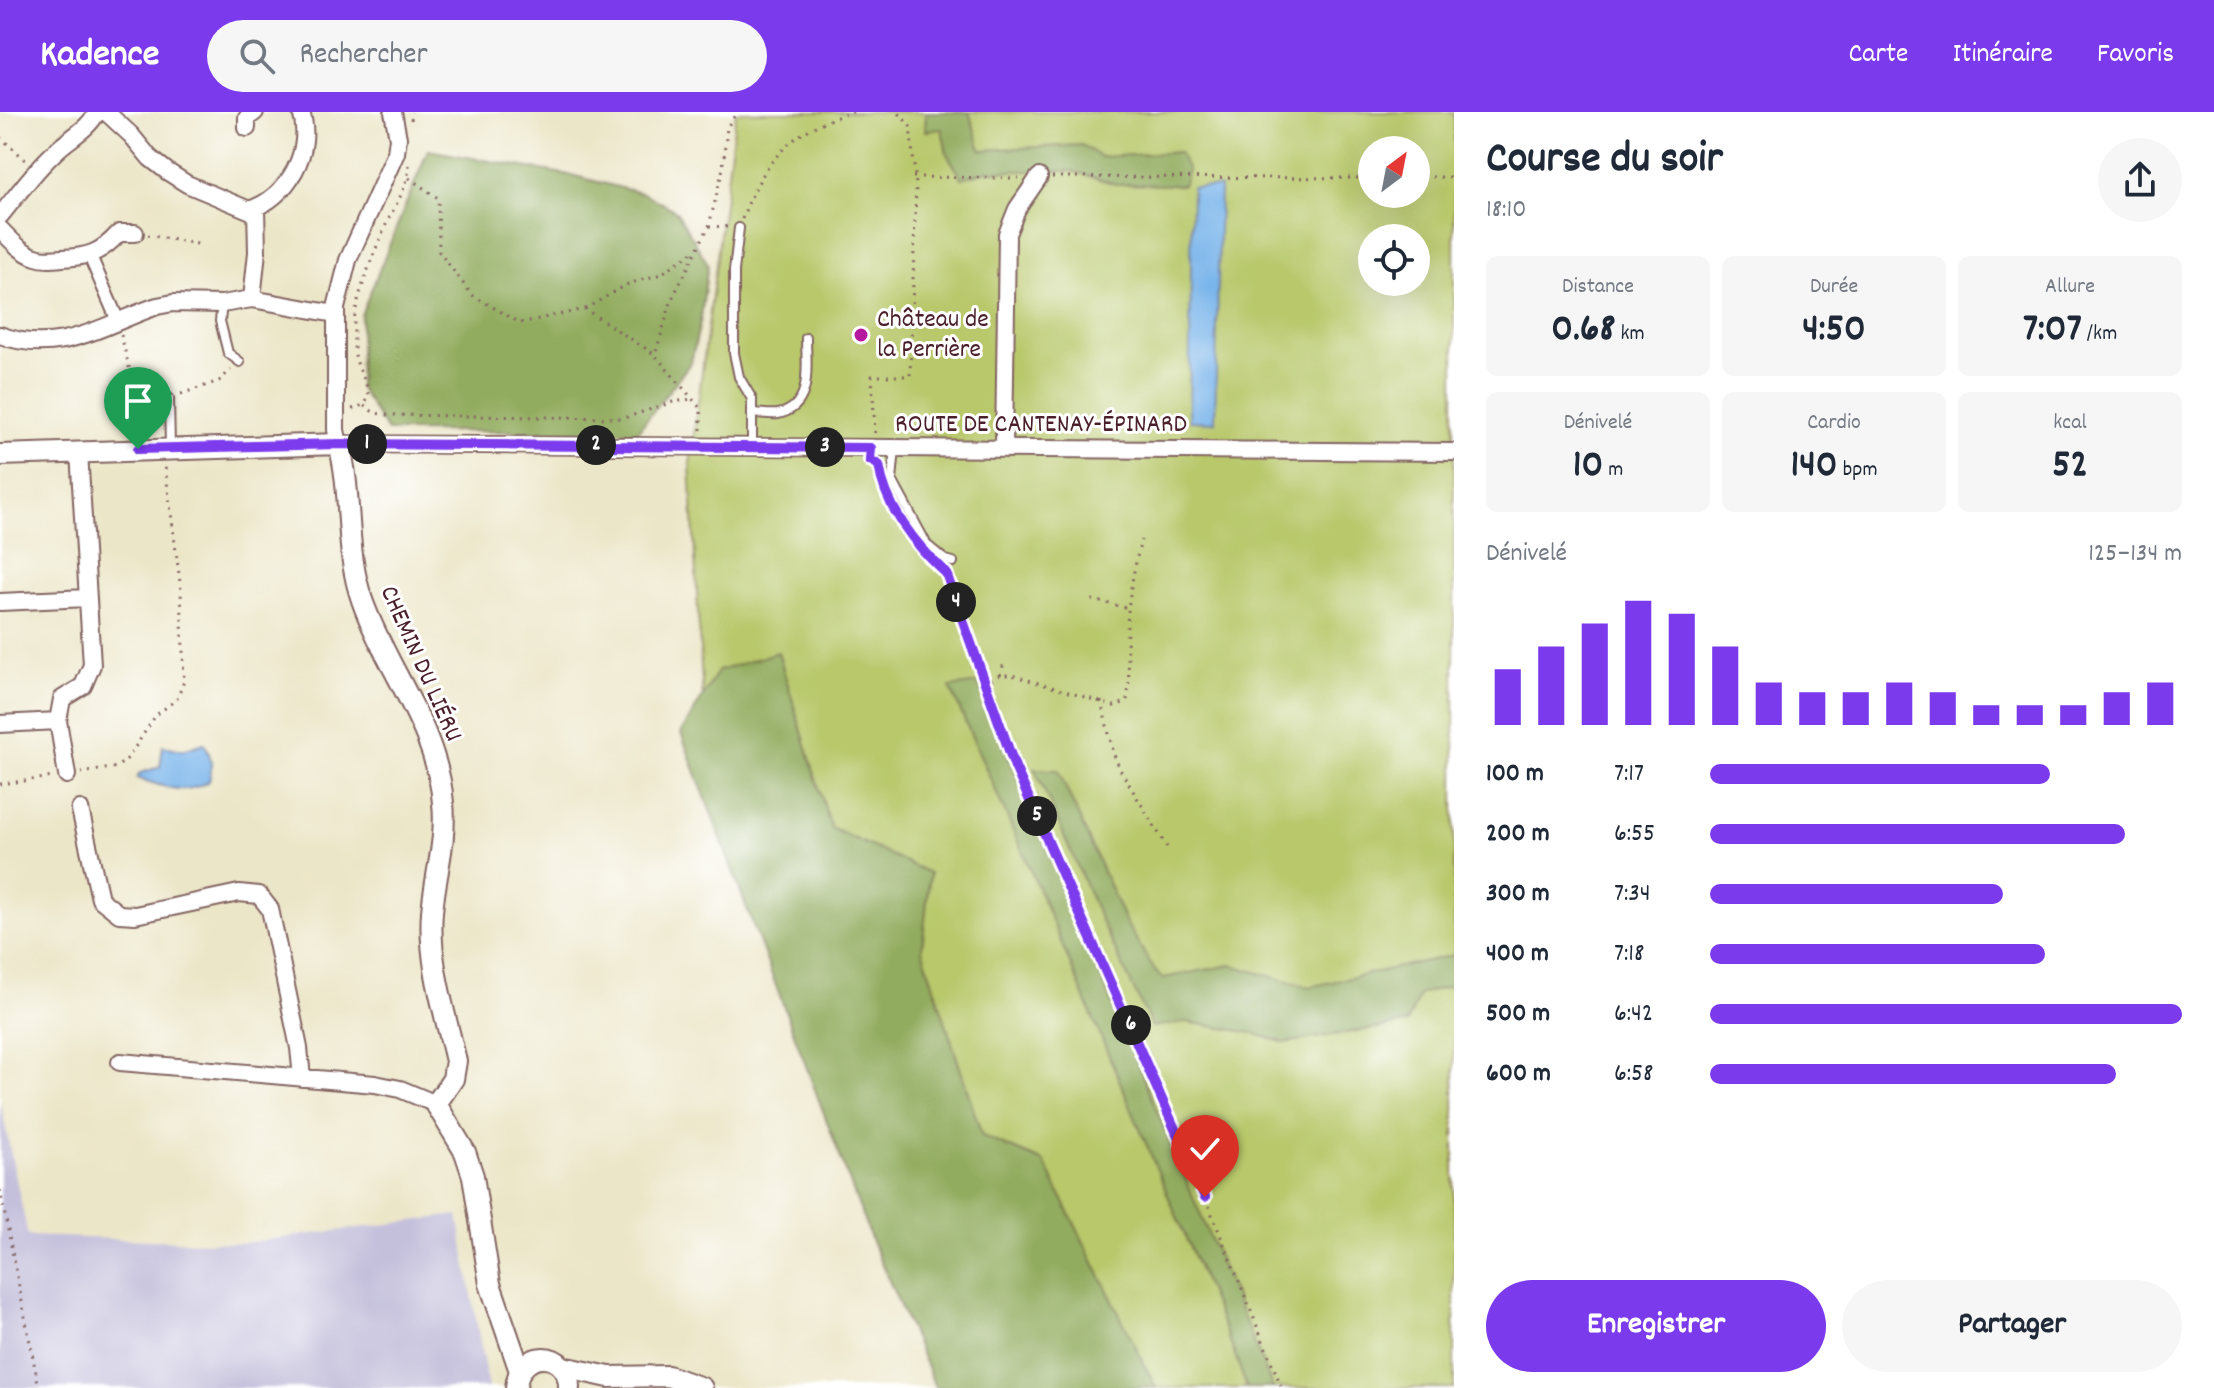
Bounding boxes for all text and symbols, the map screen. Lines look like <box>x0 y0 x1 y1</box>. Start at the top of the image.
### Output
search box <box>207 20 767 92</box>
text: Kadence <box>40 29 159 84</box>
icon: search <box>235 34 279 78</box>
text: Rechercher <box>299 35 428 78</box>
text: Carte <box>1848 36 1908 76</box>
text: Itinéraire <box>1952 36 2053 76</box>
text: Favoris <box>2097 36 2174 76</box>
text: Course du soir <box>1486 130 1723 193</box>
north arrow <box>1358 136 1430 208</box>
map controls <box>1358 136 1430 296</box>
button: share <box>2098 138 2182 222</box>
text: 18:10 <box>1486 192 1526 229</box>
button: locate <box>1358 224 1430 296</box>
text: Distance <box>1562 272 1634 303</box>
text: Durée <box>1810 272 1858 303</box>
text: Allure <box>2045 272 2095 303</box>
place label: Château de la Perrière <box>877 302 989 369</box>
text: 0.68 <box>1551 303 1615 360</box>
text: 4:50 <box>1802 303 1866 360</box>
text: 7:07 <box>2023 303 2082 360</box>
text: km <box>1615 319 1645 350</box>
text: /km <box>2082 319 2117 350</box>
marker: Château de la Perrière <box>852 326 870 344</box>
pin <box>104 367 172 449</box>
icon: arrive <box>116 379 160 423</box>
street label: ROUTE DE CANTENAY-ÉPINARD <box>895 407 1187 444</box>
text: Dénivelé <box>1564 408 1632 439</box>
text: Cardio <box>1807 408 1861 439</box>
text: kcal <box>2053 408 2087 439</box>
pin: 1 <box>347 424 387 464</box>
pin: 2 <box>576 425 616 465</box>
pin: 3 <box>805 427 845 467</box>
text: 1 <box>365 428 369 459</box>
text: 2 <box>591 429 601 460</box>
text: 3 <box>820 431 830 462</box>
text: 10 <box>1573 439 1603 496</box>
text: 140 <box>1791 439 1838 496</box>
text: 52 <box>2052 439 2088 496</box>
text: m <box>1603 455 1623 486</box>
text: bpm <box>1838 455 1878 486</box>
text: Dénivelé <box>1486 536 1567 573</box>
text: 125–134 m <box>2088 536 2182 573</box>
street label: CHEMIN DU LIÉRU <box>369 580 471 748</box>
pin: 4 <box>936 582 976 622</box>
text: 4 <box>951 586 961 617</box>
text: 100 m <box>1486 756 1544 793</box>
text: 7:17 <box>1614 756 1644 793</box>
pin: 5 <box>1017 796 1057 836</box>
text: 5 <box>1032 800 1042 831</box>
text: 200 m <box>1486 816 1550 853</box>
text: 6:55 <box>1614 816 1655 853</box>
text: 300 m <box>1486 876 1550 913</box>
text: 7:34 <box>1614 876 1651 913</box>
text: 400 m <box>1486 936 1549 973</box>
text: 7:18 <box>1614 936 1644 973</box>
text: 500 m <box>1486 996 1550 1033</box>
text: 6:42 <box>1614 996 1653 1033</box>
pin: 6 <box>1111 1005 1151 1045</box>
text: 6 <box>1126 1009 1136 1040</box>
text: 600 m <box>1486 1056 1551 1093</box>
text: 6:58 <box>1614 1056 1654 1093</box>
pin <box>1171 1115 1239 1197</box>
icon: check <box>1183 1127 1227 1171</box>
button: Enregistrer <box>1486 1280 1826 1372</box>
button: Partager <box>1842 1280 2182 1372</box>

